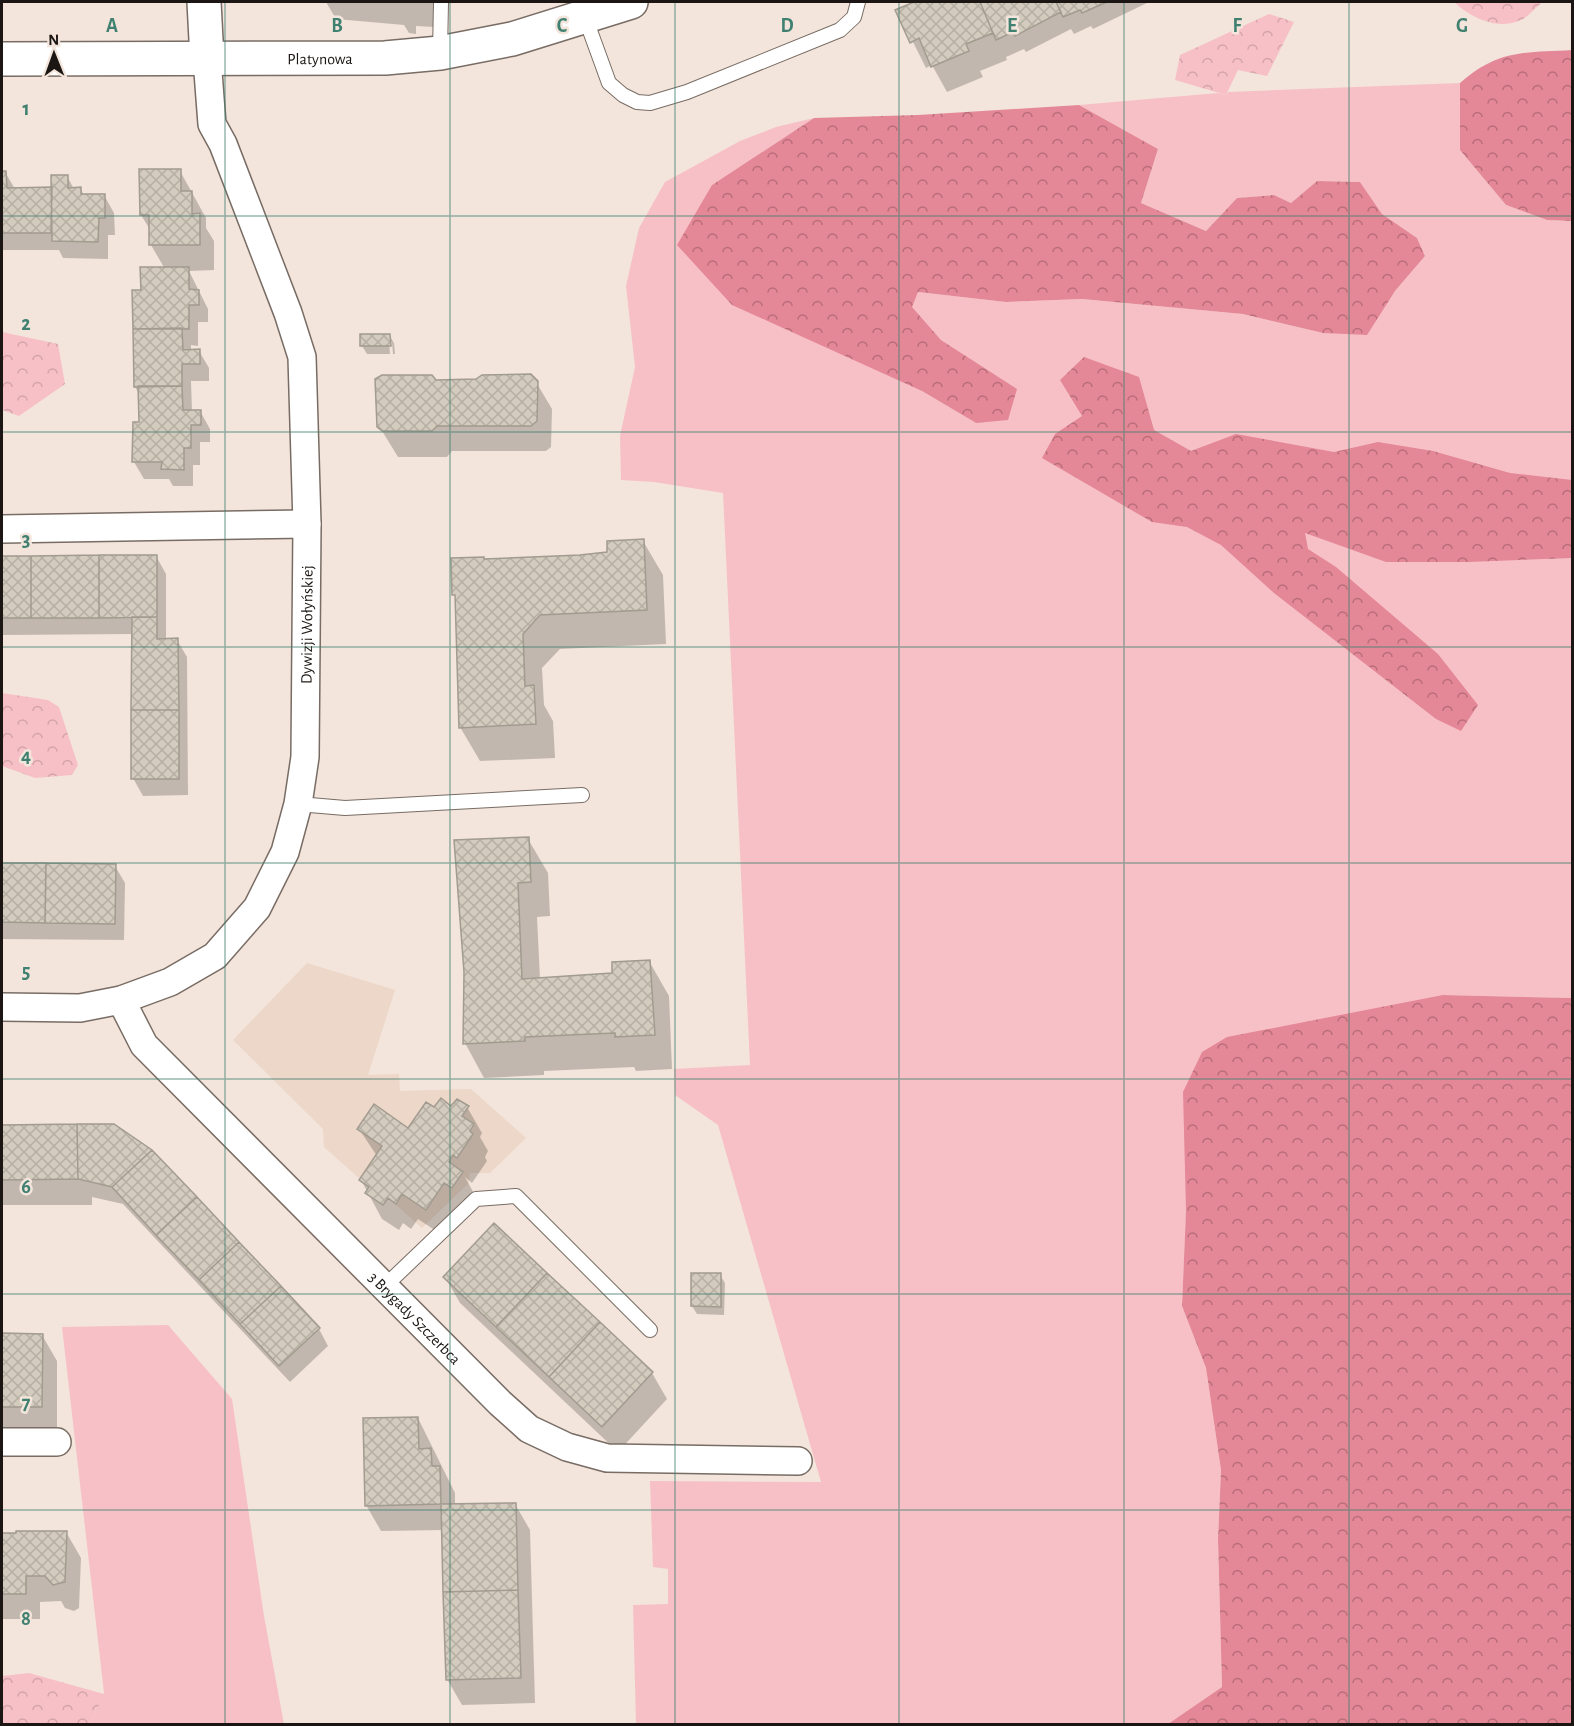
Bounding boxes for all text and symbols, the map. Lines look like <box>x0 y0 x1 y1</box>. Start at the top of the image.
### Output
text: A <box>106 16 118 36</box>
text: B <box>331 16 343 36</box>
text: C <box>557 16 568 36</box>
text: D <box>780 16 794 36</box>
text: E <box>1007 16 1017 36</box>
text: F <box>1232 16 1242 36</box>
text: G <box>1456 16 1468 36</box>
north arrow <box>24 24 84 84</box>
text: N <box>48 32 59 48</box>
street label: Platynowa <box>287 51 353 68</box>
text: 1 <box>22 99 30 119</box>
text: 2 <box>21 314 31 334</box>
text: 3 <box>22 530 30 550</box>
street label: Dywizji Wołyńskiej <box>299 565 317 684</box>
text: 4 <box>21 746 31 766</box>
text: 5 <box>22 962 30 982</box>
text: 6 <box>21 1177 31 1197</box>
street label: 3 Brygady Szczerbca <box>365 1269 463 1368</box>
text: 7 <box>22 1393 31 1413</box>
text: 8 <box>21 1609 31 1629</box>

